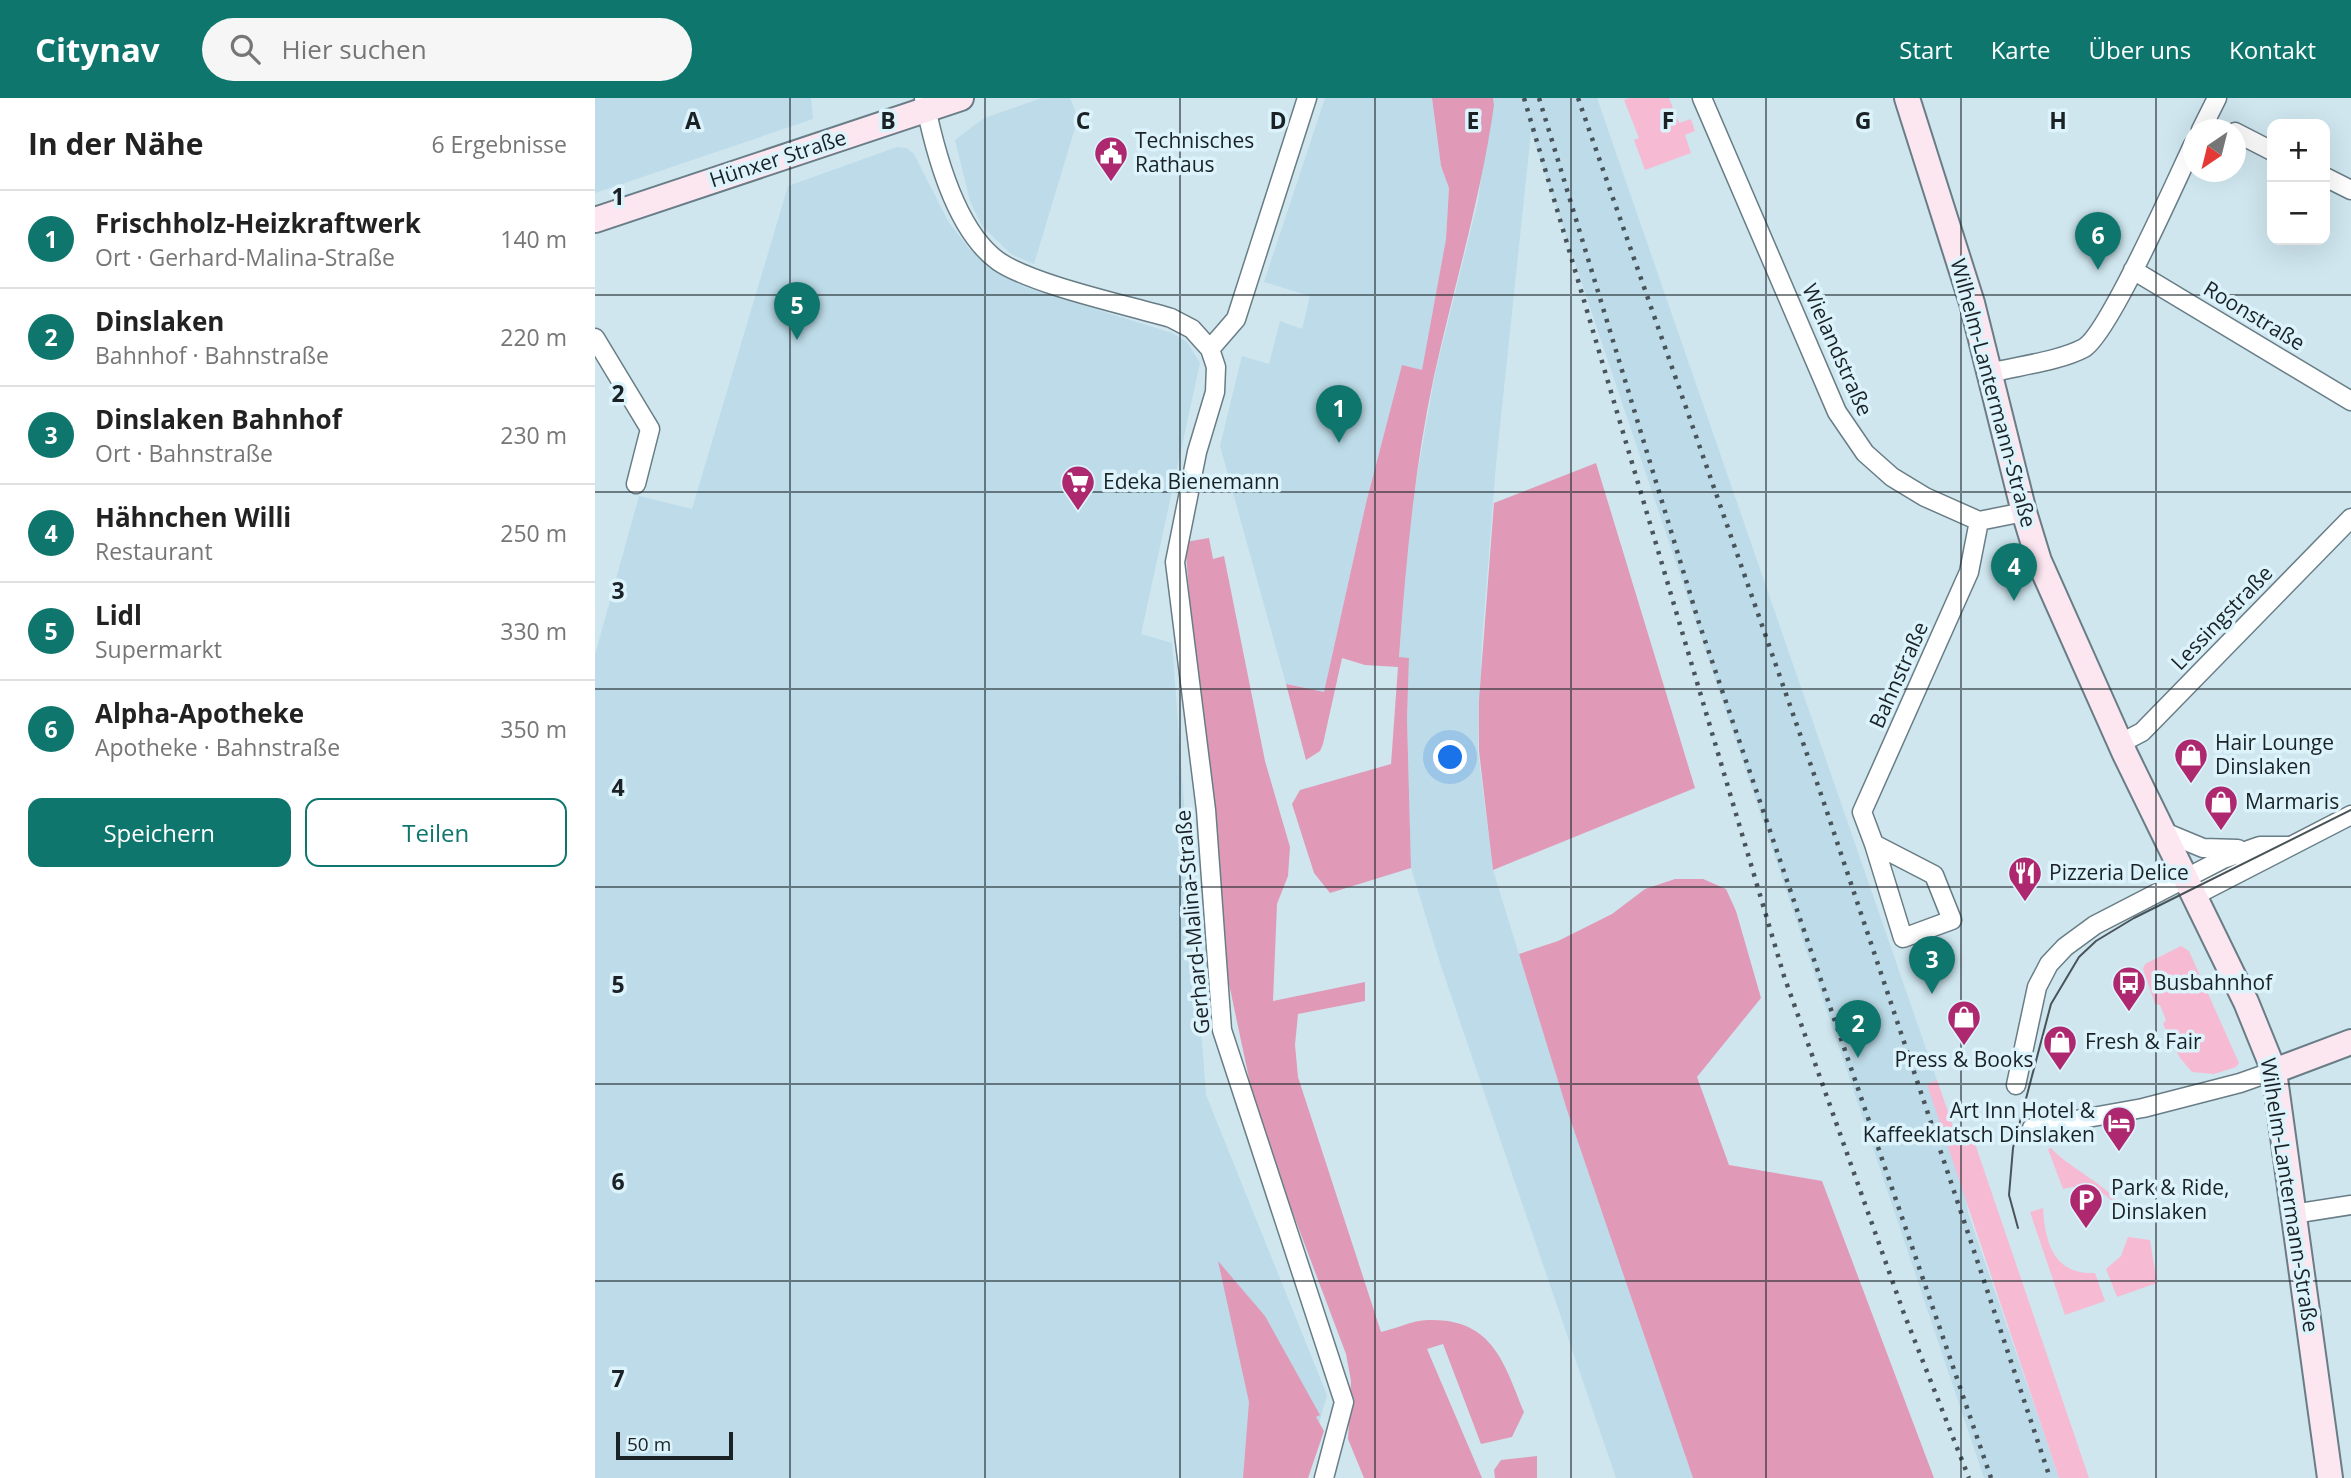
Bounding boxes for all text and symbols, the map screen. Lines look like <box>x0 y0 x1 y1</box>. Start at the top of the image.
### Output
search box <box>202 18 692 81</box>
text: Citynav <box>35 27 160 72</box>
icon: search <box>226 30 264 68</box>
text: Hier suchen <box>282 31 427 67</box>
text: Start <box>1899 33 1953 66</box>
text: Karte <box>1991 33 2051 66</box>
text: Über uns <box>2089 33 2191 66</box>
text: Kontakt <box>2229 33 2316 66</box>
text: A <box>685 104 701 136</box>
text: B <box>880 104 896 136</box>
text: C <box>1076 104 1090 136</box>
text: D <box>1269 104 1287 136</box>
text: E <box>1467 104 1479 136</box>
text: F <box>1662 104 1674 136</box>
text: G <box>1855 104 1871 136</box>
text: H <box>2049 104 2067 136</box>
north arrow <box>2183 119 2246 182</box>
map controls <box>2267 119 2330 245</box>
button: + <box>2267 119 2330 182</box>
text: In der Nähe <box>28 123 204 164</box>
street label: Hünxer Straße <box>706 123 850 193</box>
place label: Technisches Rathaus <box>1135 126 1254 178</box>
text: 6 Ergebnisse <box>431 128 567 160</box>
public building icon: Technisches Rathaus <box>1092 134 1130 183</box>
text: 1 <box>611 180 625 212</box>
button: − <box>2267 182 2330 245</box>
text: Frischholz-Heizkraftwerk <box>95 205 421 241</box>
pin: 6 <box>2075 212 2121 270</box>
text: 1 <box>44 223 58 255</box>
text: 140 m <box>500 223 567 255</box>
text: Ort · Gerhard-Malina-Straße <box>95 241 395 273</box>
street label: Wilhelm-Lantermann-Straße <box>1945 255 2043 530</box>
street label: Roonstraße <box>2199 274 2310 356</box>
street label: Wielandstraße <box>1796 279 1880 420</box>
pin: 5 <box>774 282 820 340</box>
text: Dinslaken <box>95 303 224 339</box>
text: 2 <box>44 321 58 353</box>
text: 220 m <box>500 321 567 353</box>
text: Bahnhof · Bahnstraße <box>95 339 329 371</box>
text: 2 <box>611 377 625 409</box>
pin: 1 <box>1316 385 1362 443</box>
text: Dinslaken Bahnhof <box>95 401 342 437</box>
text: 3 <box>44 419 58 451</box>
text: 230 m <box>500 419 567 451</box>
text: Ort · Bahnstraße <box>95 437 273 469</box>
supermarket icon: Edeka Bienemann <box>1059 463 1097 512</box>
place label: Edeka Bienemann <box>1103 467 1280 495</box>
text: Hähnchen Willi <box>95 499 291 535</box>
text: 4 <box>44 517 58 549</box>
text: 250 m <box>500 517 567 549</box>
text: Restaurant <box>95 535 213 567</box>
pin: 4 <box>1991 543 2037 601</box>
street label: Lessingstraße <box>2164 559 2278 676</box>
text: 3 <box>611 574 625 606</box>
text: Lidl <box>95 597 142 633</box>
text: 5 <box>44 615 58 647</box>
text: 330 m <box>500 615 567 647</box>
street label: Bahnstraße <box>1862 617 1934 732</box>
text: Supermarkt <box>95 633 222 665</box>
text: Alpha-Apotheke <box>95 695 304 731</box>
text: 6 <box>44 713 58 745</box>
text: 350 m <box>500 713 567 745</box>
place label: Hair Lounge Dinslaken <box>2215 728 2334 780</box>
text: Apotheke · Bahnstraße <box>95 731 340 763</box>
shop icon: Hair Lounge Dinslaken <box>2172 736 2210 785</box>
your location <box>1433 740 1467 774</box>
text: 4 <box>611 771 625 803</box>
shop icon: Marmaris <box>2202 783 2240 832</box>
place label: Marmaris <box>2245 787 2339 815</box>
button: Speichern <box>28 798 291 867</box>
button: Teilen <box>305 798 567 867</box>
street label: Gerhard-Malina-Straße <box>1168 809 1216 1035</box>
restaurant icon: Pizzeria Delice <box>2006 854 2044 903</box>
place label: Pizzeria Delice <box>2049 858 2189 886</box>
pin: 3 <box>1909 936 1955 994</box>
bus stop icon: Busbahnhof <box>2110 964 2148 1013</box>
text: 5 <box>611 968 625 1000</box>
place label: Busbahnhof <box>2153 968 2274 996</box>
shop icon: Press & Books <box>1945 998 1983 1047</box>
pin: 2 <box>1835 1000 1881 1058</box>
shop icon: Fresh & Fair <box>2041 1023 2079 1072</box>
place label: Fresh & Fair <box>2085 1027 2202 1055</box>
place label: Press & Books <box>1894 1045 2034 1073</box>
street label: Wilhelm-Lantermann-Straße <box>2254 1056 2326 1334</box>
place label: Art Inn Hotel & Kaffeeklatsch Dinslaken <box>1863 1096 2096 1148</box>
hotel icon: Art Inn Hotel & Kaffeeklatsch Dinslaken <box>2100 1104 2138 1153</box>
text: 6 <box>611 1165 625 1197</box>
place label: Park & Ride, Dinslaken <box>2111 1173 2229 1225</box>
parking icon: Park & Ride, Dinslaken <box>2067 1181 2105 1230</box>
text: 7 <box>611 1362 625 1394</box>
scale bar <box>616 1429 733 1461</box>
text: 50 m <box>627 1431 671 1457</box>

